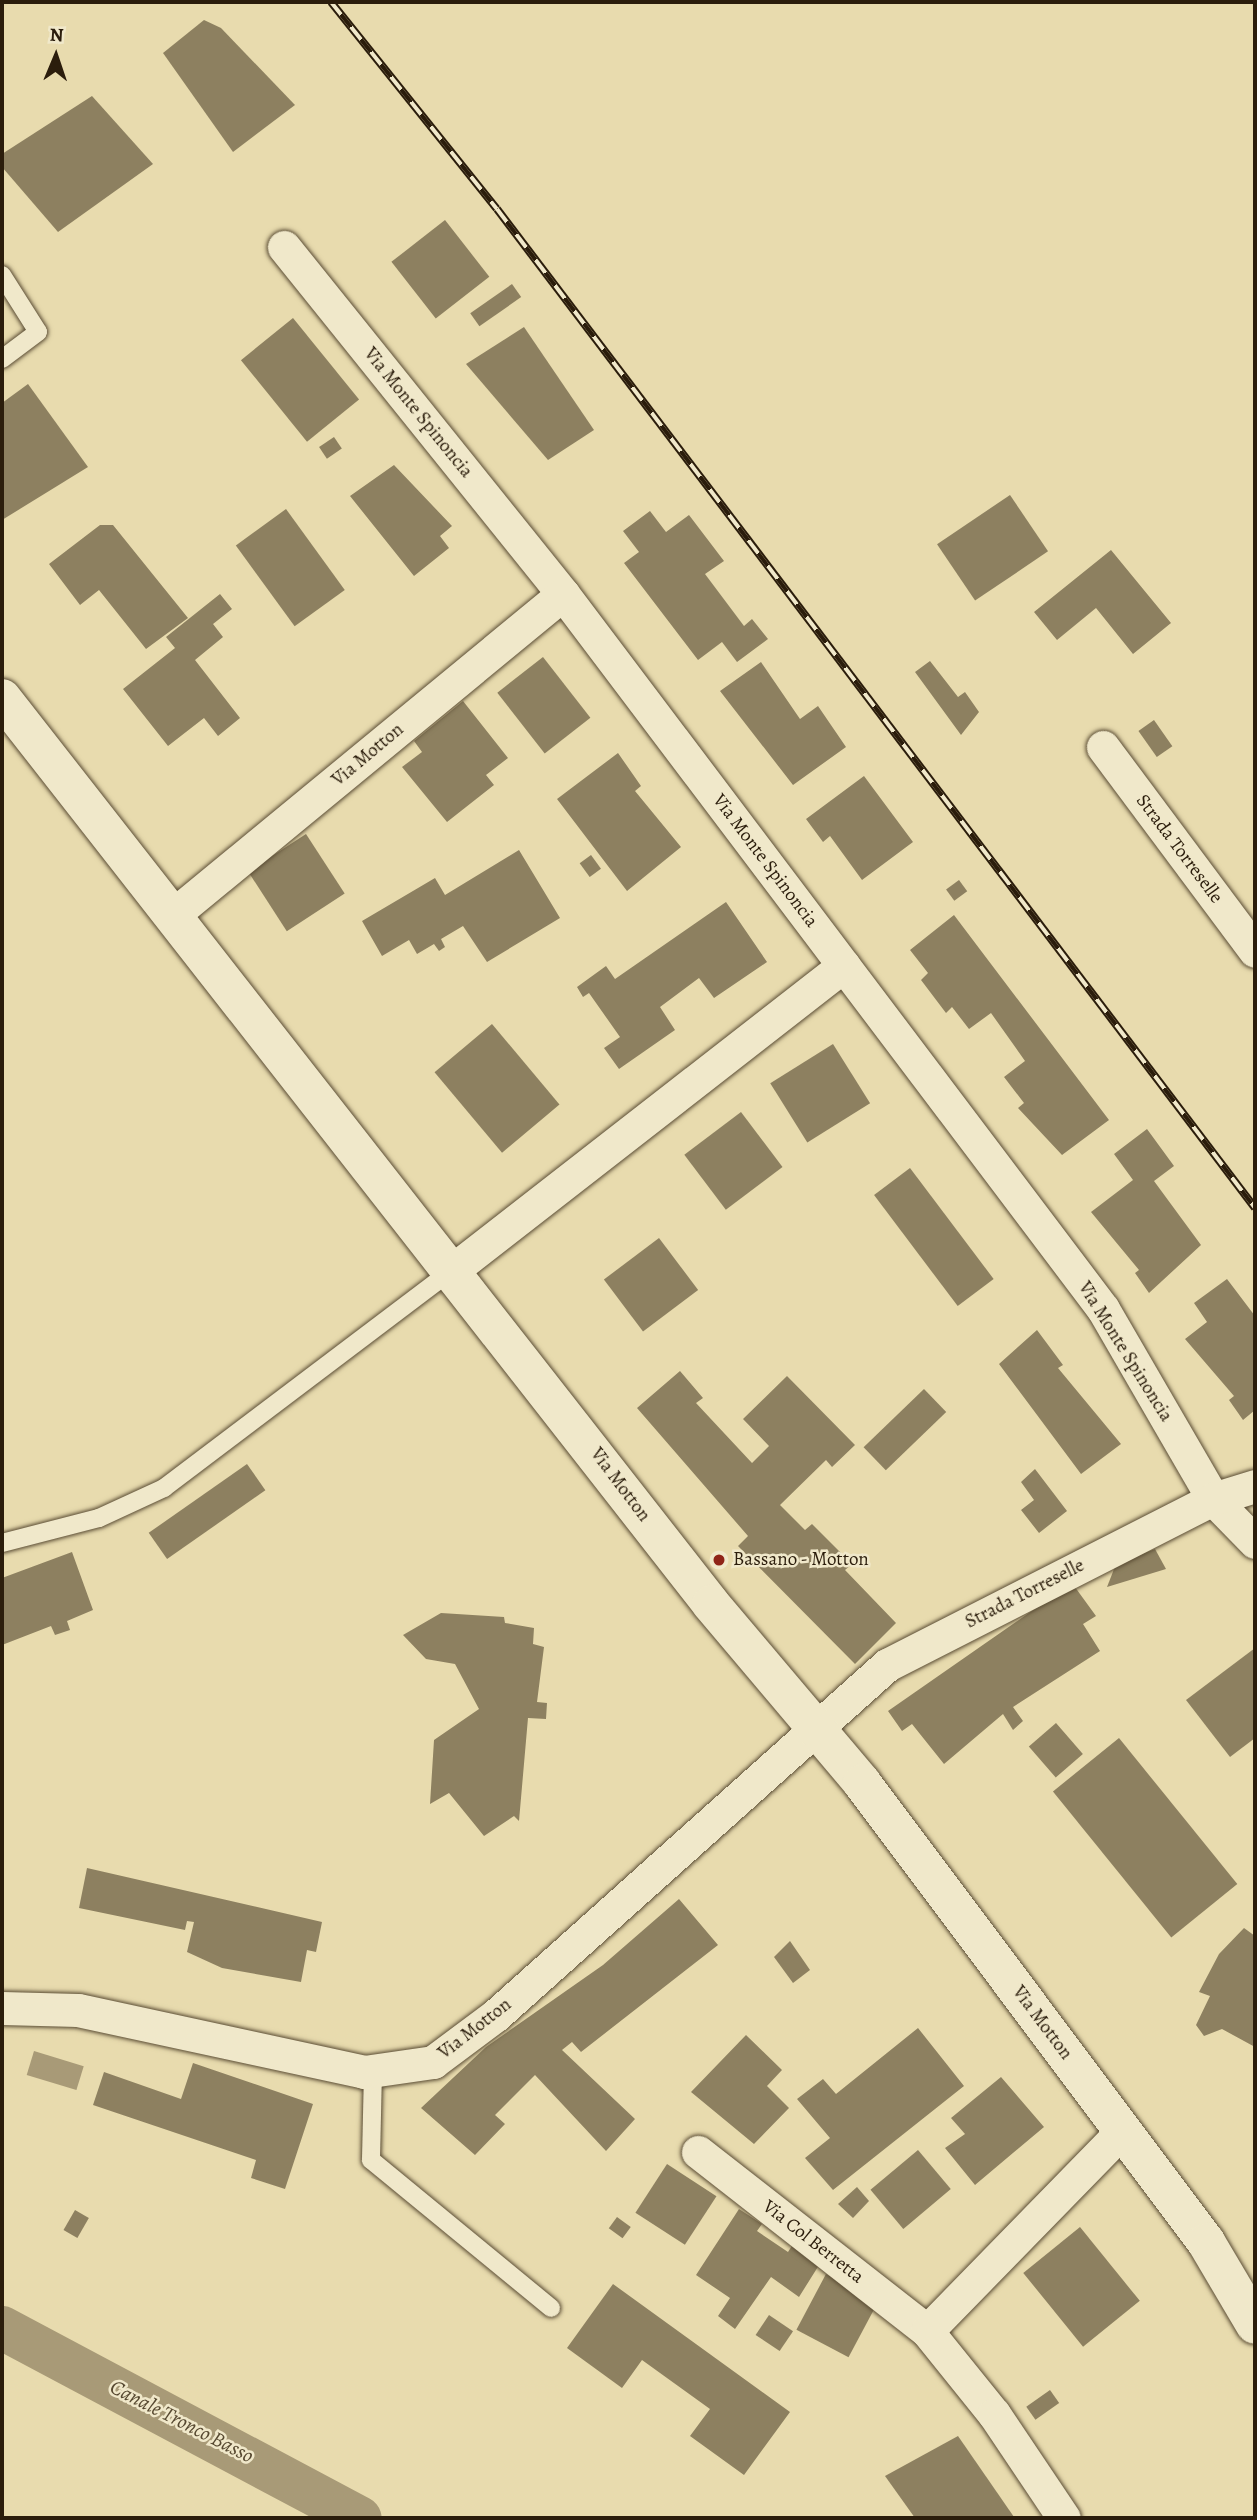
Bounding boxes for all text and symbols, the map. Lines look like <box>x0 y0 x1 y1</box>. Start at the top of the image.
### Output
north arrow <box>21 21 91 91</box>
text: N <box>49 22 64 48</box>
street label: Via Monte Spinoncia <box>358 343 478 483</box>
street label: Via Motton <box>328 719 408 791</box>
street label: Via Monte Spinoncia <box>707 790 823 932</box>
street label: Strada Torreselle <box>1131 790 1227 908</box>
street label: Via Monte Spinoncia <box>1073 1278 1177 1426</box>
street label: Via Motton <box>585 1444 655 1526</box>
place label: Bassano - Motton <box>733 1549 870 1571</box>
marker: Bassano - Motton <box>711 1552 727 1568</box>
street label: Strada Torreselle <box>962 1554 1088 1634</box>
street label: Via Motton <box>1007 1982 1077 2064</box>
street label: Via Motton <box>434 1993 516 2065</box>
street label: Via Col Berretta <box>758 2195 868 2289</box>
water label: Canale Tronco Basso <box>106 2374 258 2468</box>

